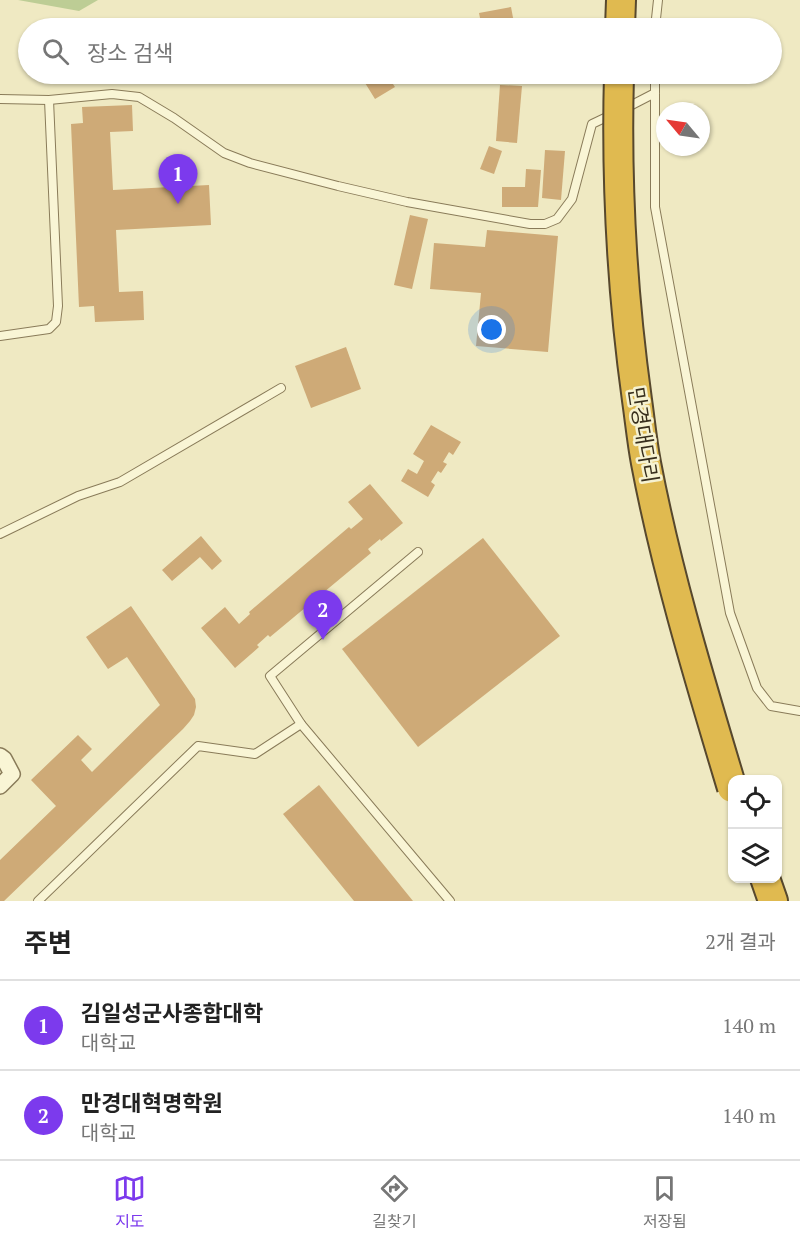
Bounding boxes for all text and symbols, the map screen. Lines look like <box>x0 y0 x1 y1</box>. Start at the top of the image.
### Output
search box <box>18 18 782 84</box>
icon: search <box>39 35 72 68</box>
text: 장소 검색 <box>87 38 173 67</box>
north arrow <box>656 102 710 156</box>
pin: 1 <box>158 154 198 204</box>
your location <box>477 315 506 344</box>
street label: 만경대다리 <box>623 385 665 485</box>
pin: 2 <box>304 590 342 640</box>
map controls <box>728 775 782 883</box>
button: locate <box>728 775 782 829</box>
button: layers <box>728 829 782 883</box>
text: 주변 <box>24 925 72 959</box>
text: 2개 결과 <box>705 928 776 955</box>
text: 김일성군사종합대학 <box>81 998 263 1027</box>
text: 1 <box>38 1012 49 1039</box>
text: 140 m <box>722 1012 776 1039</box>
text: 대학교 <box>81 1029 136 1056</box>
text: 만경대혁명학원 <box>81 1088 223 1117</box>
text: 2 <box>38 1102 49 1129</box>
text: 140 m <box>722 1102 776 1129</box>
text: 대학교 <box>81 1119 136 1146</box>
tab: 지도 <box>113 1172 146 1232</box>
tab: 길찾기 <box>372 1172 417 1232</box>
tab: 저장됨 <box>643 1172 687 1232</box>

